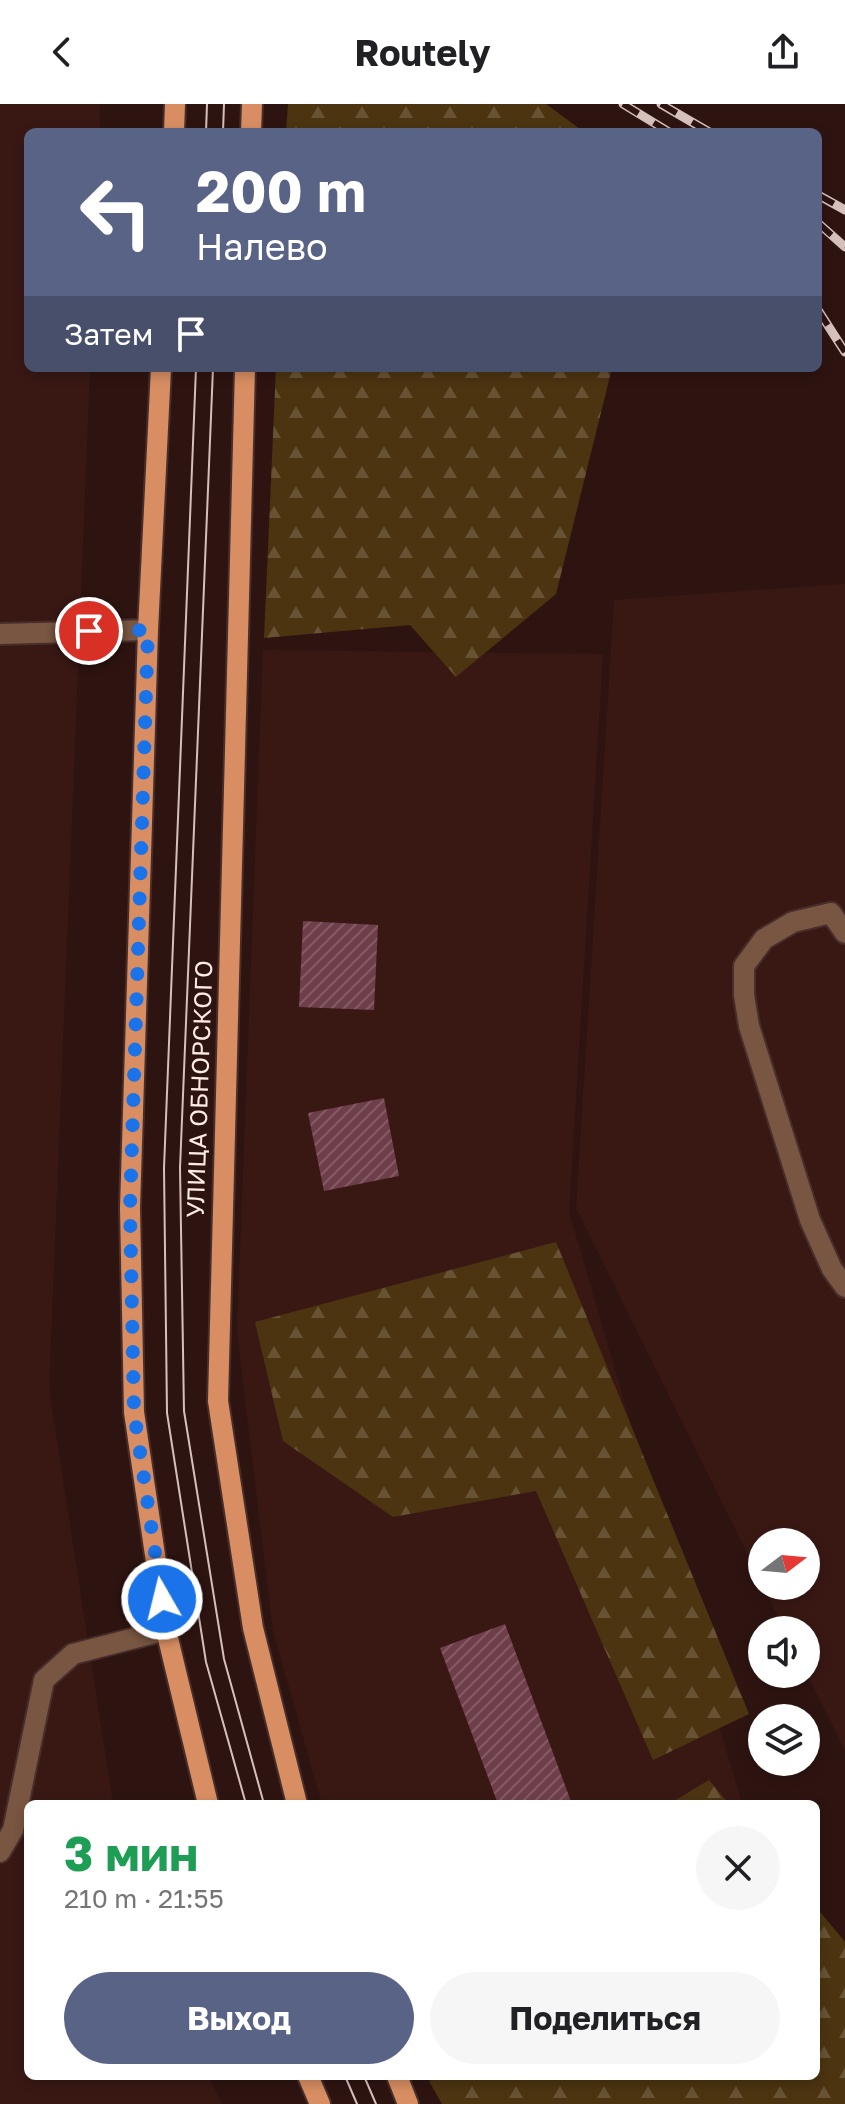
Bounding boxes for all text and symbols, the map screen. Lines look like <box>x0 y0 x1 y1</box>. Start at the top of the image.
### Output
icon: back <box>40 30 84 74</box>
icon: share <box>761 30 805 74</box>
text: Routely <box>354 31 491 74</box>
text: 200 m <box>196 157 366 224</box>
icon: left <box>64 160 168 264</box>
text: Налево <box>196 225 328 268</box>
icon: arrive <box>169 312 213 356</box>
text: Затем <box>64 316 153 352</box>
pin <box>55 597 123 665</box>
icon: arrive <box>67 609 111 653</box>
street label: УЛИЦА ОБНОРСКОГО <box>180 960 217 1218</box>
north arrow <box>748 1528 820 1600</box>
map controls <box>748 1528 820 1776</box>
position arrow <box>120 1557 204 1641</box>
button: sound <box>748 1616 820 1688</box>
button: layers <box>748 1704 820 1776</box>
text: 3 мин <box>64 1824 198 1882</box>
button: close <box>696 1826 780 1910</box>
text: 210 m · 21:55 <box>64 1883 224 1914</box>
button: Выход <box>64 1972 414 2064</box>
button: Поделиться <box>430 1972 780 2064</box>

